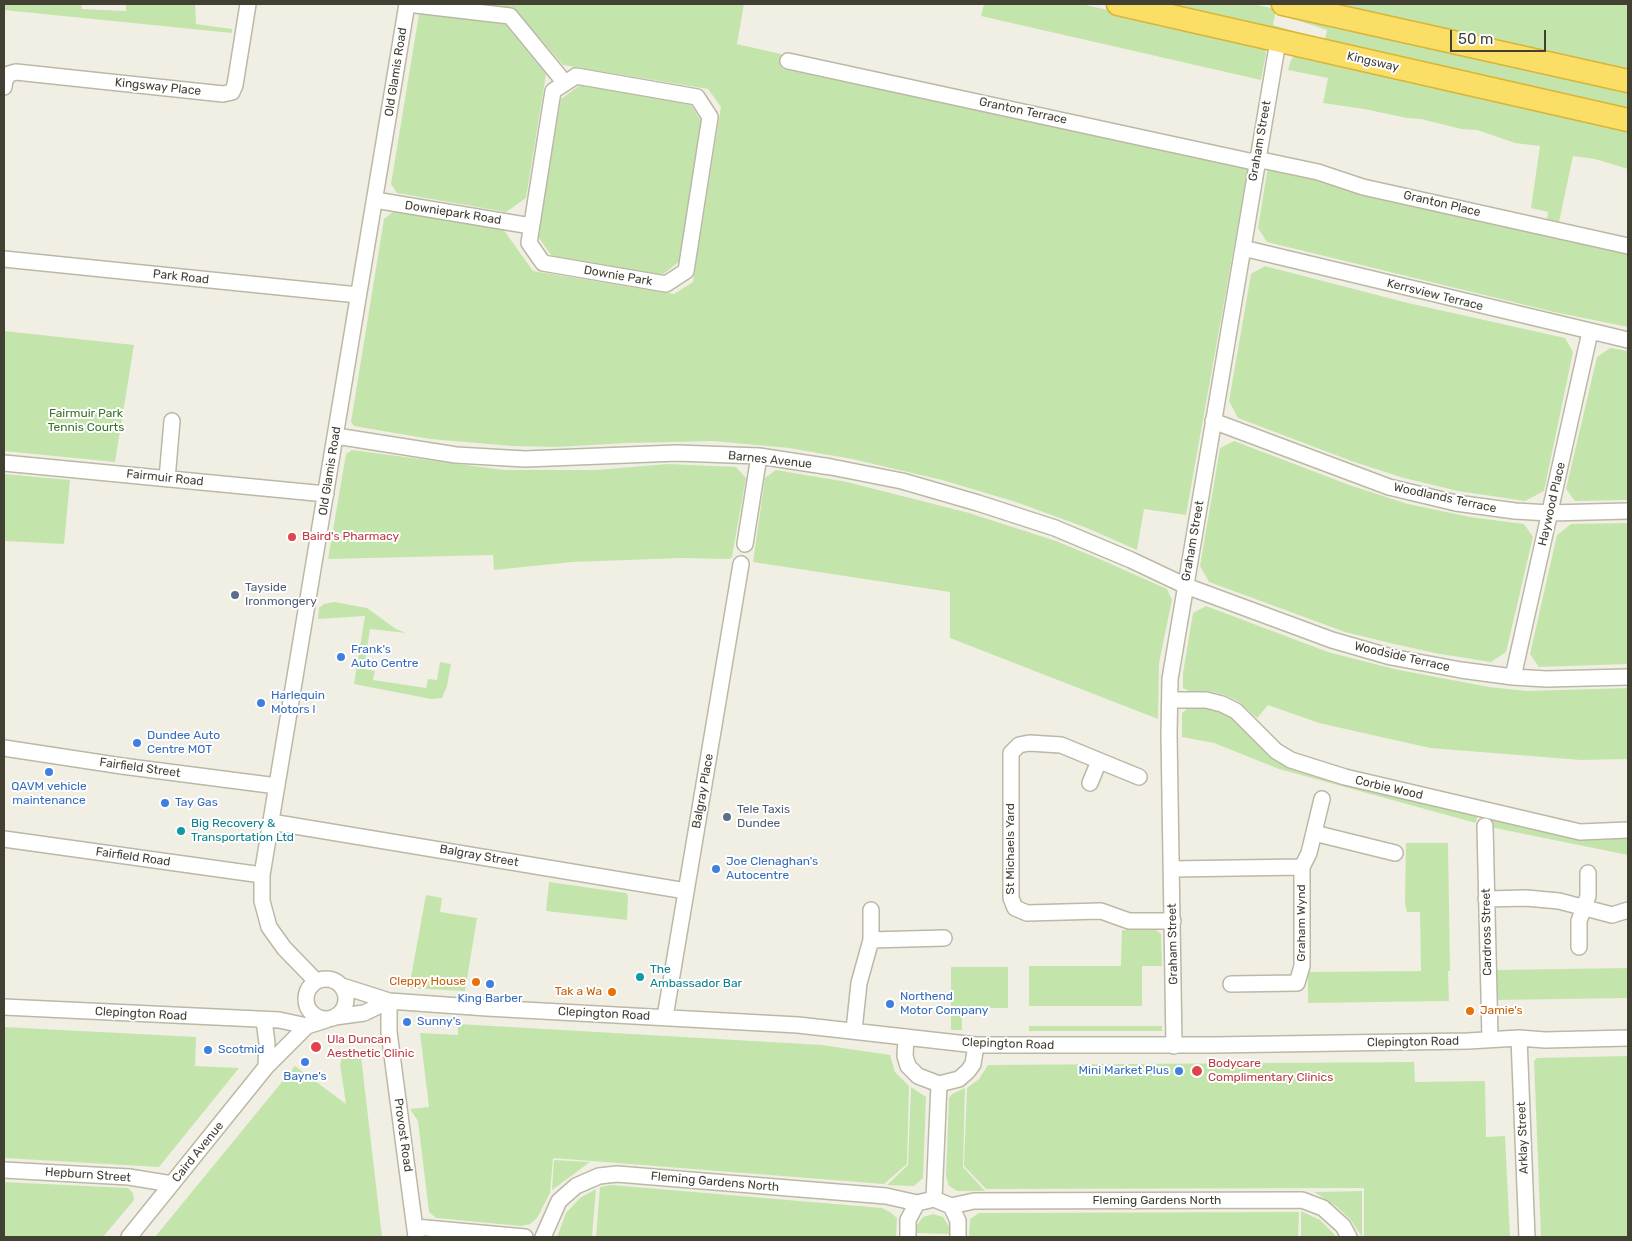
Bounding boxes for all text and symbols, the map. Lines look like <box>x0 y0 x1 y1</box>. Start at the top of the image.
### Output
scale bar <box>1452 20 1548 52</box>
street label: Old Glamis Road <box>382 26 410 118</box>
text: 50 m <box>1458 30 1493 48</box>
street label: Kingsway <box>1346 49 1400 75</box>
street label: Kingsway Place <box>114 75 202 99</box>
street label: Granton Terrace <box>978 95 1068 127</box>
street label: Graham Street <box>1246 100 1274 182</box>
street label: Granton Place <box>1402 188 1482 220</box>
street label: Downiepark Road <box>404 198 502 228</box>
street label: Downie Park <box>583 263 653 289</box>
street label: Park Road <box>152 267 210 287</box>
street label: Kerrsview Terrace <box>1385 276 1485 314</box>
park label: Fairmuir Park Tennis Courts <box>48 407 124 435</box>
street label: Old Glamis Road <box>316 425 344 517</box>
street label: Barnes Avenue <box>727 448 813 472</box>
street label: Haywood Place <box>1535 461 1569 547</box>
street label: Fairmuir Road <box>126 467 204 489</box>
street label: Woodlands Terrace <box>1392 480 1498 516</box>
street label: Graham Street <box>1179 500 1207 582</box>
place label: Baird's Pharmacy <box>302 530 399 544</box>
marker: Baird's Pharmacy <box>286 531 298 543</box>
place label: Tayside Ironmongery <box>245 581 317 609</box>
marker: Tayside Ironmongery <box>229 589 241 601</box>
street label: Woodside Terrace <box>1353 639 1451 675</box>
place label: Frank's Auto Centre <box>351 643 418 671</box>
marker: Frank's Auto Centre <box>335 651 347 663</box>
place label: Harlequin Motors l <box>271 689 325 717</box>
marker: Harlequin Motors l <box>255 697 267 709</box>
place label: Dundee Auto Centre MOT <box>147 729 220 757</box>
marker: Dundee Auto Centre MOT <box>131 737 143 749</box>
street label: Balgray Place <box>689 752 717 830</box>
street label: Fairfield Street <box>99 755 181 781</box>
marker: QAVM vehicle maintenance <box>43 766 55 778</box>
street label: Corbie Wood <box>1354 773 1424 803</box>
place label: QAVM vehicle maintenance <box>11 780 87 808</box>
place label: Tay Gas <box>175 796 218 810</box>
marker: Tay Gas <box>159 797 171 809</box>
place label: Tele Taxis Dundee <box>737 803 790 831</box>
street label: St Michaels Yard <box>1004 803 1018 895</box>
marker: Tele Taxis Dundee <box>721 811 733 823</box>
place label: Big Recovery & Transportation Ltd <box>191 817 294 845</box>
marker: Big Recovery & Transportation Ltd <box>175 825 187 837</box>
street label: Balgray Street <box>438 842 520 870</box>
street label: Fairfield Road <box>95 845 171 869</box>
place label: Joe Clenaghan's Autocentre <box>726 855 818 883</box>
marker: Joe Clenaghan's Autocentre <box>710 863 722 875</box>
street label: Graham Wynd <box>1295 884 1309 962</box>
street label: Cardross Street <box>1479 888 1495 976</box>
street label: Graham Street <box>1165 903 1181 985</box>
place label: The Ambassador Bar <box>650 963 742 991</box>
marker: The Ambassador Bar <box>634 971 646 983</box>
place label: Cleppy House <box>389 975 466 989</box>
marker: Cleppy House <box>470 976 482 988</box>
marker: King Barber <box>484 978 496 990</box>
place label: Tak a Wa <box>555 985 602 999</box>
marker: Tak a Wa <box>606 986 618 998</box>
place label: Northend Motor Company <box>900 990 988 1018</box>
place label: King Barber <box>457 992 523 1006</box>
marker: Northend Motor Company <box>884 998 896 1010</box>
street label: Clepington Road <box>95 1004 187 1024</box>
street label: Clepington Road <box>558 1004 650 1024</box>
place label: Jamie's <box>1480 1004 1523 1018</box>
marker: Jamie's <box>1464 1005 1476 1017</box>
place label: Sunny's <box>417 1015 461 1029</box>
marker: Sunny's <box>401 1016 413 1028</box>
place label: Ula Duncan Aesthetic Clinic <box>327 1033 414 1061</box>
street label: Clepington Road <box>1367 1034 1459 1050</box>
street label: Clepington Road <box>962 1035 1054 1053</box>
marker: Ula Duncan Aesthetic Clinic <box>309 1040 323 1054</box>
place label: Scotmid <box>218 1043 264 1057</box>
marker: Scotmid <box>202 1044 214 1056</box>
marker: Bayne's <box>299 1056 311 1068</box>
place label: Bodycare Complimentary Clinics <box>1208 1057 1333 1085</box>
place label: Mini Market Plus <box>1079 1064 1169 1078</box>
marker: Bodycare Complimentary Clinics <box>1190 1064 1204 1078</box>
marker: Mini Market Plus <box>1173 1065 1185 1077</box>
place label: Bayne's <box>283 1070 327 1084</box>
street label: Provost Road <box>391 1097 415 1173</box>
street label: Arklay Street <box>1515 1102 1531 1174</box>
street label: Caird Avenue <box>169 1119 227 1185</box>
street label: Hepburn Street <box>44 1165 132 1185</box>
street label: Fleming Gardens North <box>650 1169 780 1195</box>
street label: Fleming Gardens North <box>1093 1194 1221 1208</box>

